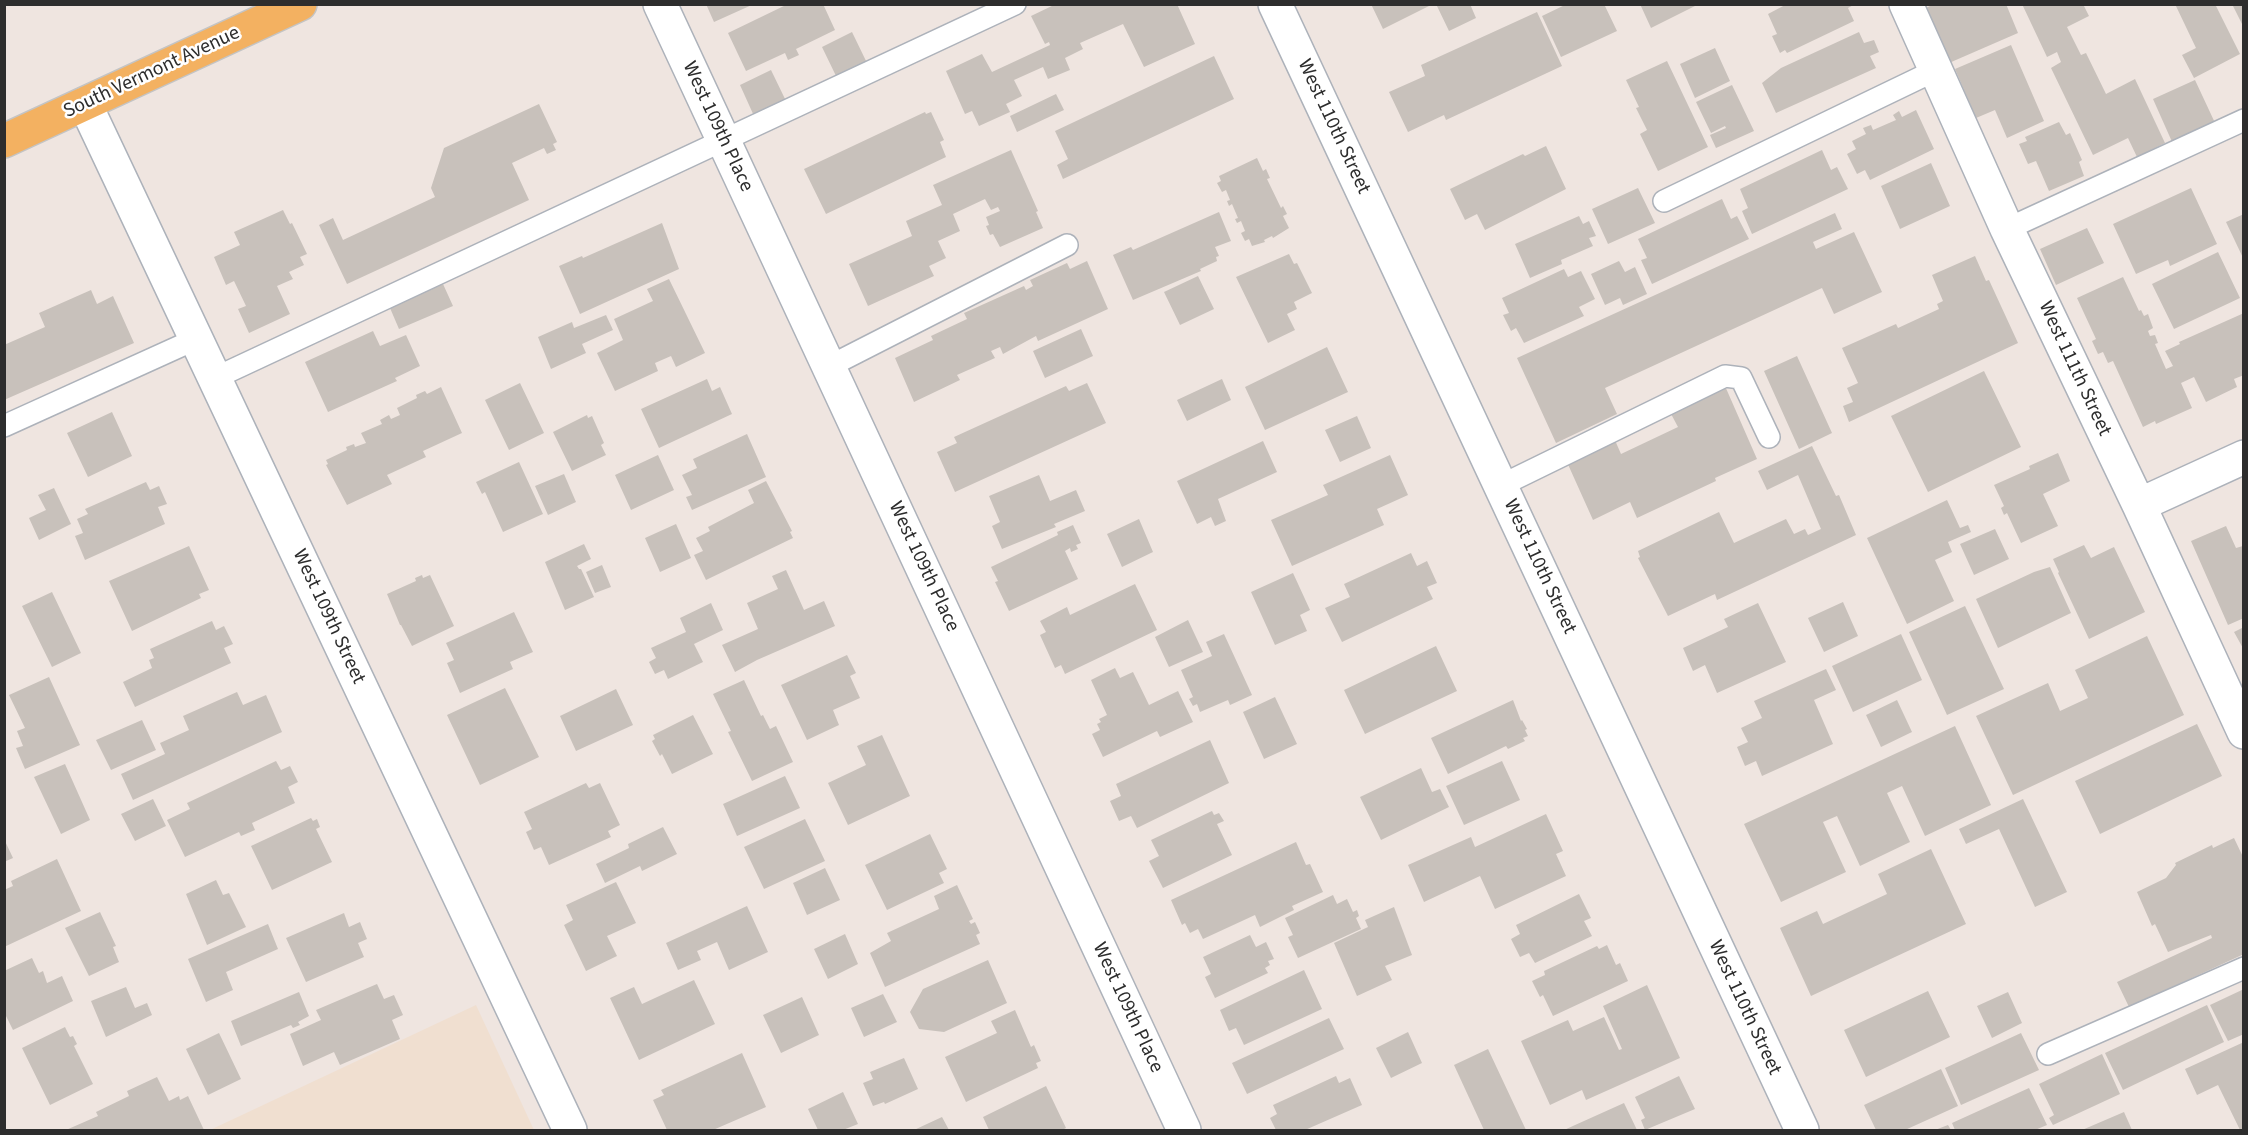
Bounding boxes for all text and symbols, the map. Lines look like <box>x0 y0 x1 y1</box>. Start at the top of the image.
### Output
street label: South Vermont Avenue <box>60 22 244 124</box>
street label: West 110th Street <box>1291 56 1375 198</box>
street label: West 109th Place <box>676 58 758 196</box>
street label: West 111th Street <box>2032 298 2116 440</box>
street label: West 110th Street <box>1497 496 1581 638</box>
street label: West 109th Place <box>882 498 964 636</box>
street label: West 109th Street <box>286 546 370 688</box>
street label: West 110th Street <box>1702 937 1786 1079</box>
street label: West 109th Place <box>1086 939 1168 1077</box>

